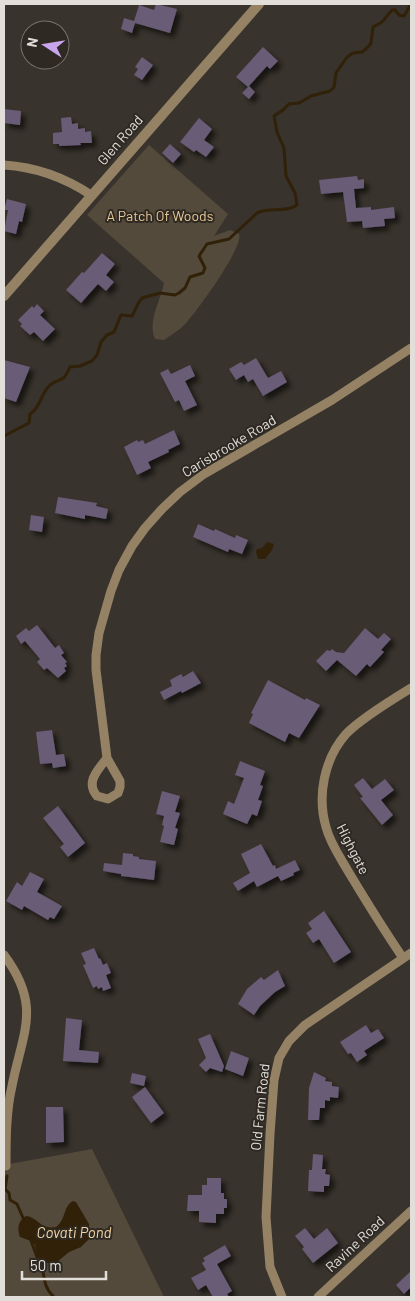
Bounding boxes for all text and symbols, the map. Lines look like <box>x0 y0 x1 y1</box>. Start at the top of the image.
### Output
north arrow <box>20 20 70 70</box>
text: N <box>23 36 41 49</box>
street label: Glen Road <box>93 111 146 168</box>
park label: A Patch Of Woods <box>107 207 214 224</box>
street label: Carisbrooke Road <box>179 411 279 480</box>
street label: Highgate <box>333 821 373 877</box>
street label: Old Farm Road <box>246 1063 273 1151</box>
street label: Ravine Road <box>322 1212 388 1275</box>
water label: Covati Pond <box>37 1223 111 1241</box>
scale bar <box>22 1248 106 1280</box>
text: 50 m <box>30 1256 62 1274</box>

